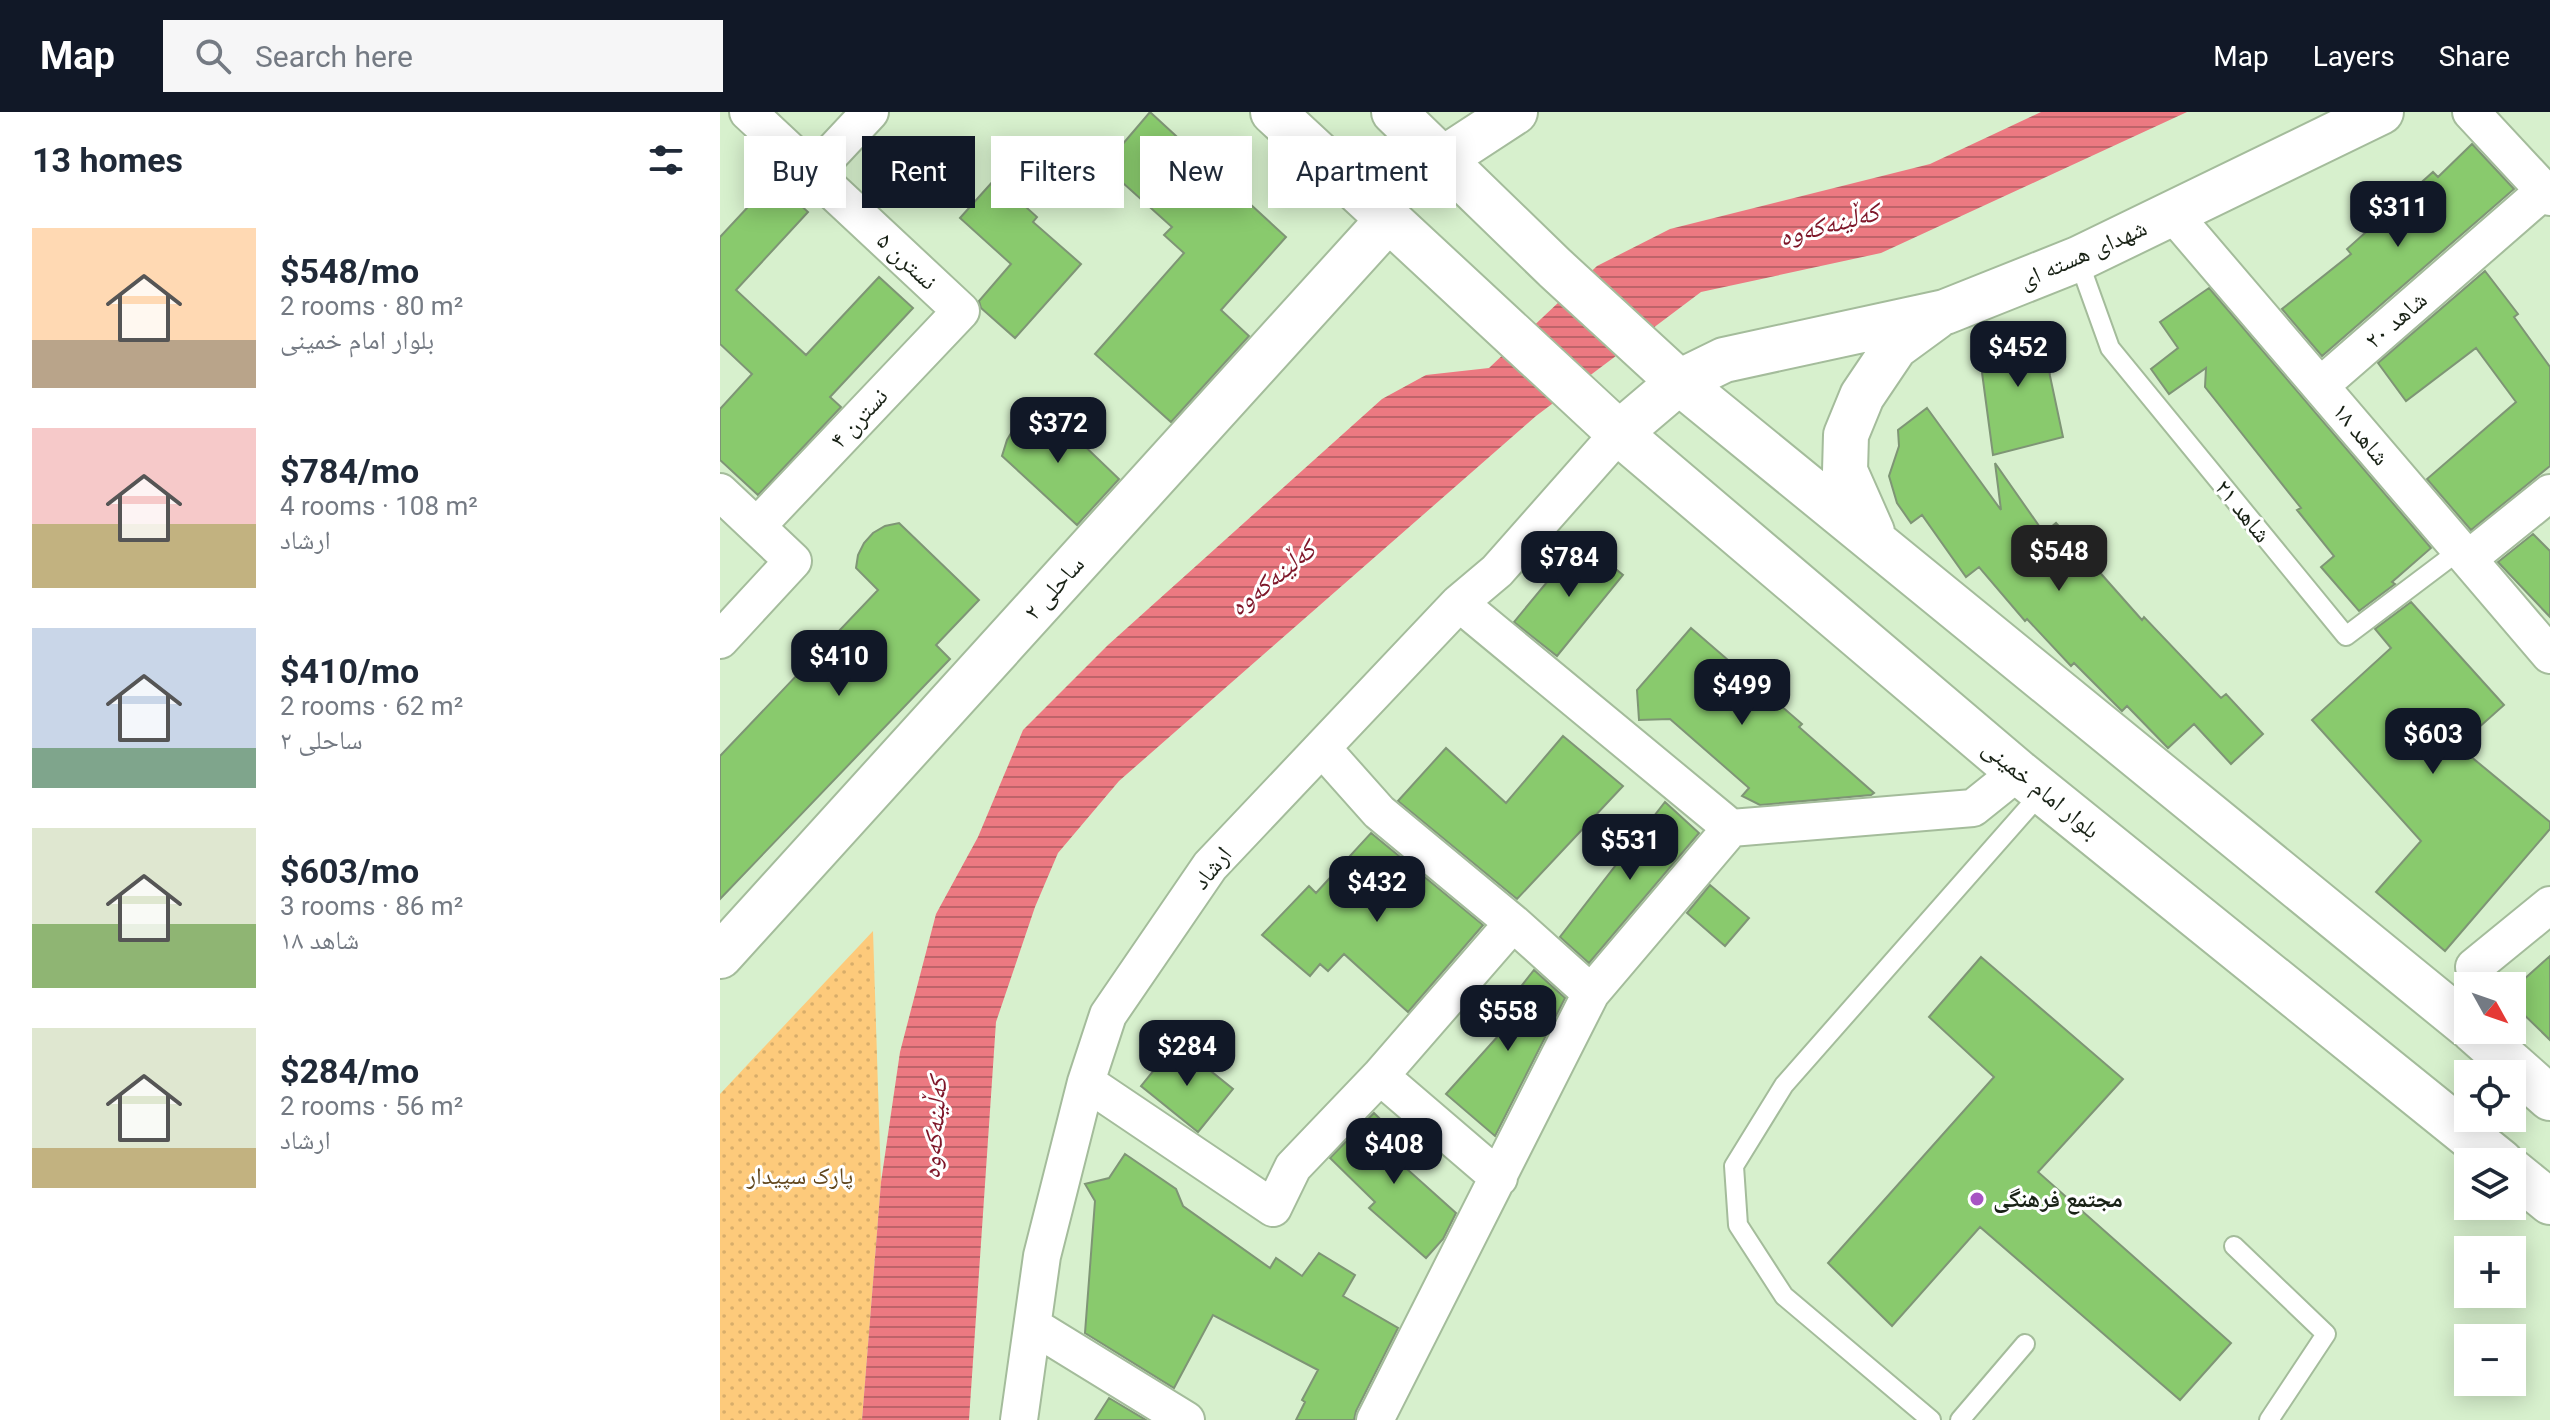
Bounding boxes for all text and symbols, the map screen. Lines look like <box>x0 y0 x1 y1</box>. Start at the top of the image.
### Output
search box <box>163 20 723 92</box>
text: Map <box>40 34 115 78</box>
icon: search <box>191 34 235 78</box>
text: Search here <box>255 39 413 74</box>
text: Map <box>2213 40 2269 73</box>
text: Layers <box>2313 40 2395 73</box>
text: Share <box>2439 40 2510 73</box>
chip: Buy <box>744 136 846 208</box>
chip: Rent <box>862 136 975 208</box>
chip: Filters <box>991 136 1124 208</box>
chip: New <box>1140 136 1252 208</box>
chip: Apartment <box>1268 136 1456 208</box>
icon: filters <box>644 138 688 182</box>
text: 13 homes <box>32 140 183 180</box>
pin: $311 <box>2351 181 2445 249</box>
text: $311 <box>2368 192 2428 222</box>
water label: کەڵینەکەوە <box>1776 195 1886 252</box>
street label: شهدای هسته ای <box>2015 213 2151 295</box>
street label: نسترن ۵ <box>871 226 943 296</box>
text: $548/mo <box>280 251 419 291</box>
icon: home <box>96 260 192 356</box>
street label: شاهد ۲۰ <box>2359 286 2433 354</box>
text: 2 rooms · 80 m² <box>280 291 463 321</box>
pin: $452 <box>1971 321 2065 389</box>
text: بلوار امام خمینی <box>280 325 434 355</box>
text: $452 <box>1988 332 2048 362</box>
street label: نسترن ۴ <box>824 382 894 454</box>
pin: $372 <box>1011 397 1105 465</box>
street label: شاهد ۱۸ <box>2327 397 2395 471</box>
text: $372 <box>1028 408 1088 438</box>
text: $784/mo <box>280 451 419 491</box>
icon: home <box>96 460 192 556</box>
street label: شاهد ۲۱ <box>2209 474 2277 548</box>
text: 4 rooms · 108 m² <box>280 491 478 521</box>
text: ارشاد <box>280 525 331 555</box>
pin: $548 <box>2012 525 2106 593</box>
water label: کەڵینەکەوە <box>1223 531 1324 622</box>
pin: $784 <box>1522 531 1616 599</box>
text: $548 <box>2029 536 2089 566</box>
text: $784 <box>1539 542 1599 572</box>
street label: ساحلی ۲ <box>1018 550 1090 626</box>
pin: $410 <box>792 630 886 698</box>
text: $410 <box>809 641 869 671</box>
text: $410/mo <box>280 651 419 691</box>
pin: $499 <box>1695 659 1789 727</box>
icon: home <box>96 660 192 756</box>
text: $499 <box>1712 670 1772 700</box>
text: 2 rooms · 62 m² <box>280 691 463 721</box>
pin: $603 <box>2386 708 2480 776</box>
text: $603 <box>2403 719 2463 749</box>
text: ساحلی ۲ <box>280 725 363 755</box>
street label: بلوار امام خمینی <box>1976 733 2105 846</box>
pin: $531 <box>1583 814 1677 882</box>
text: $531 <box>1600 825 1660 855</box>
street label: ارشاد <box>1186 841 1238 895</box>
text: $603/mo <box>280 851 419 891</box>
pin: $432 <box>1330 856 1424 924</box>
icon: home <box>96 860 192 956</box>
text: $432 <box>1347 867 1407 897</box>
text: 3 rooms · 86 m² <box>280 891 463 921</box>
text: شاهد ۱۸ <box>280 925 359 955</box>
north arrow <box>2454 972 2526 1044</box>
map controls <box>2454 972 2526 1396</box>
pin: $558 <box>1461 985 1555 1053</box>
text: $558 <box>1478 996 1538 1026</box>
pin: $284 <box>1140 1020 1234 1088</box>
text: $284 <box>1157 1031 1217 1061</box>
text: $284/mo <box>280 1051 419 1091</box>
icon: home <box>96 1060 192 1156</box>
button: locate <box>2454 1060 2526 1132</box>
water label: کەڵینەکەوە <box>915 1072 953 1180</box>
text: 2 rooms · 56 m² <box>280 1091 463 1121</box>
pin: $408 <box>1347 1118 1441 1186</box>
text: ارشاد <box>280 1125 331 1155</box>
text: $408 <box>1364 1129 1424 1159</box>
button: layers <box>2454 1148 2526 1220</box>
park label: پارک سپیدار <box>746 1162 853 1190</box>
place label: مجتمع فرهنگی <box>1993 1185 2123 1215</box>
marker: مجتمع فرهنگی <box>1968 1190 1986 1208</box>
button: + <box>2454 1236 2526 1308</box>
button: − <box>2454 1324 2526 1396</box>

